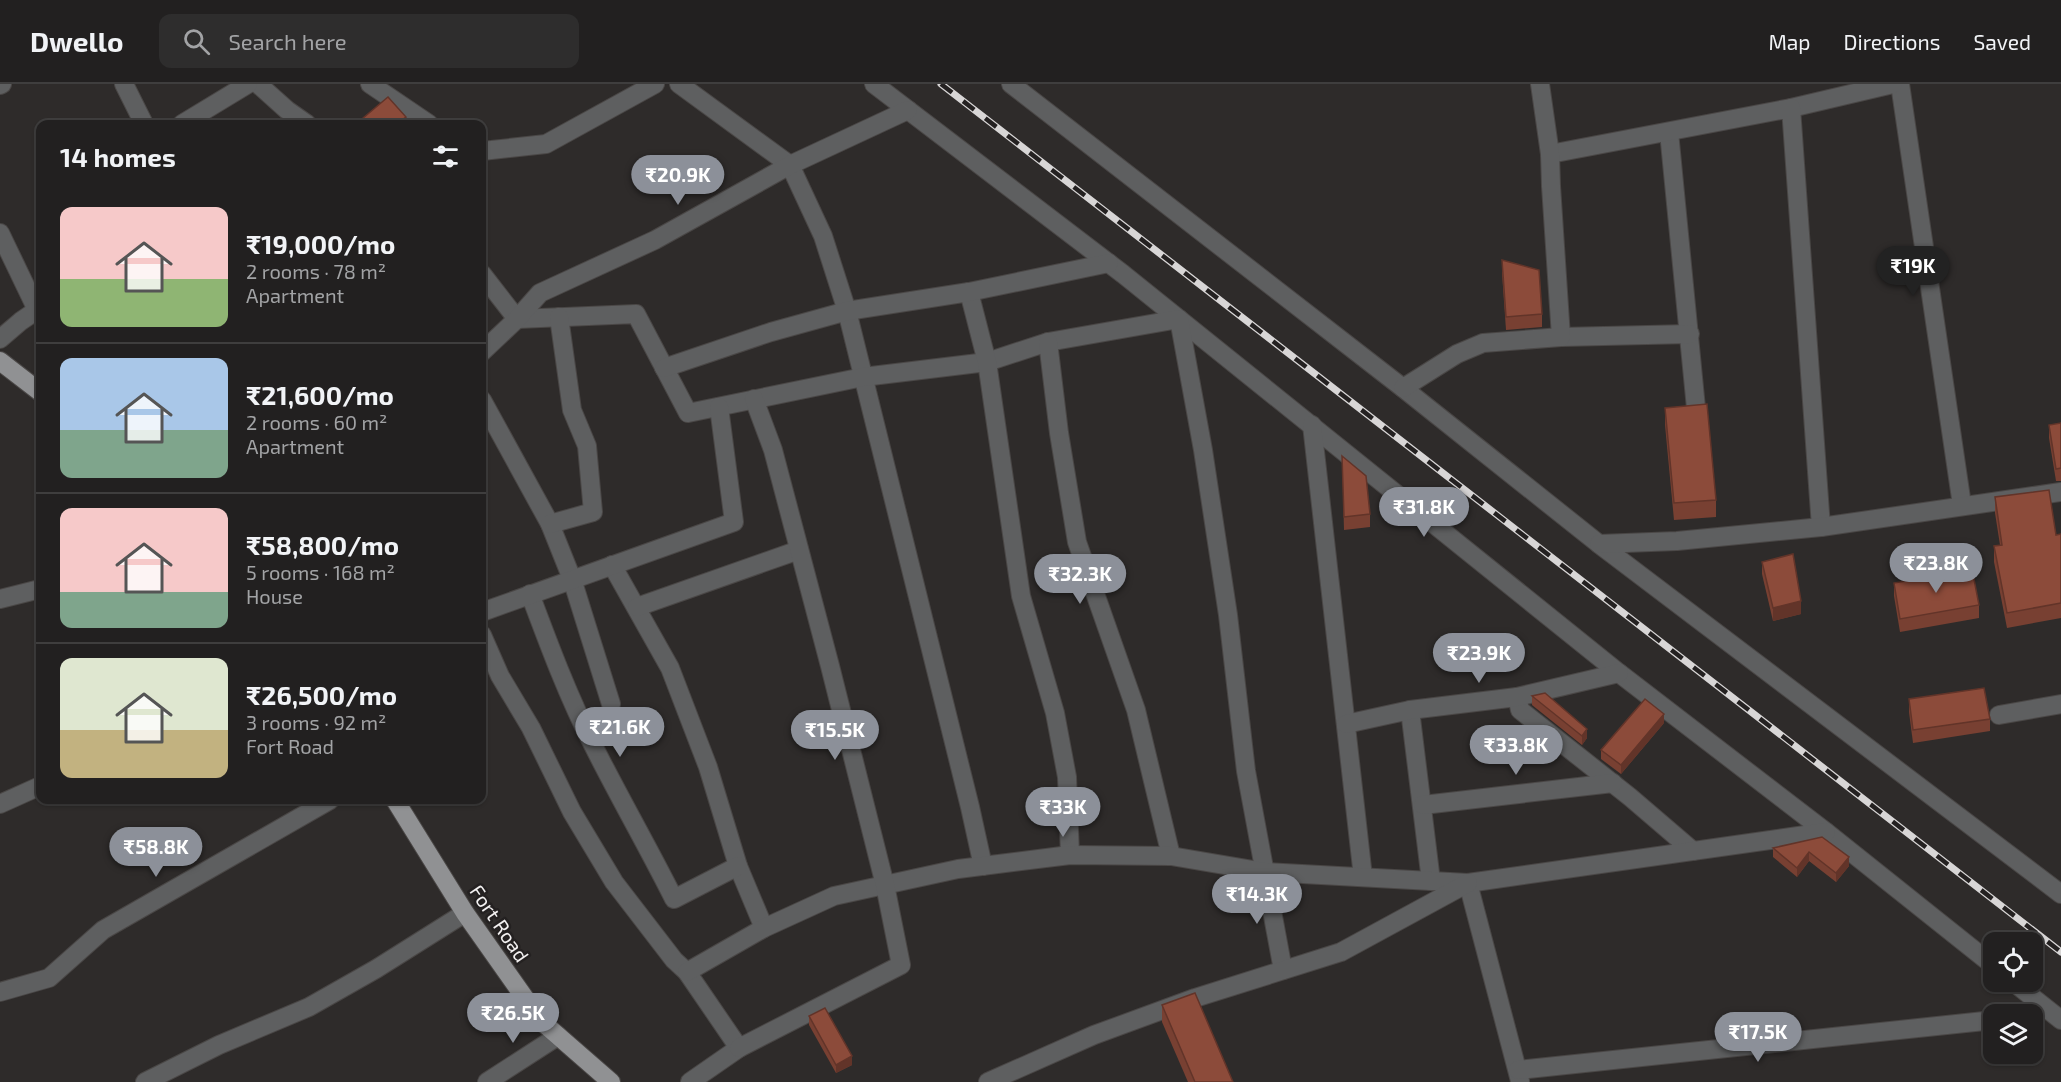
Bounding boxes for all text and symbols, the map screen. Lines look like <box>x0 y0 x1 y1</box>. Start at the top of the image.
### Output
search box <box>159 14 579 68</box>
text: Dwello <box>30 24 123 58</box>
icon: search <box>180 25 213 58</box>
text: Search here <box>228 28 347 54</box>
text: Map <box>1768 29 1811 54</box>
text: Directions <box>1844 29 1940 54</box>
text: Saved <box>1973 29 2031 54</box>
icon: filters <box>429 140 462 173</box>
text: 14 homes <box>60 141 176 172</box>
pin: ₹20.9K <box>629 155 727 206</box>
text: ₹20.9K <box>645 162 711 186</box>
text: ₹19,000/mo <box>246 228 395 259</box>
icon: home <box>108 231 180 303</box>
pin: ₹19K <box>1877 246 1949 297</box>
text: ₹19K <box>1891 253 1935 277</box>
text: 2 rooms · 78 m² <box>246 259 386 283</box>
text: Apartment <box>246 283 344 307</box>
text: ₹21,600/mo <box>246 379 394 410</box>
icon: home <box>108 382 180 454</box>
text: 2 rooms · 60 m² <box>246 410 387 434</box>
text: Apartment <box>246 434 344 458</box>
pin: ₹31.8K <box>1375 487 1473 538</box>
text: ₹31.8K <box>1393 494 1455 518</box>
text: ₹58,800/mo <box>246 529 399 560</box>
icon: home <box>108 532 180 604</box>
pin: ₹23.8K <box>1887 543 1985 594</box>
text: ₹23.8K <box>1904 550 1968 574</box>
pin: ₹32.3K <box>1031 554 1129 605</box>
text: 5 rooms · 168 m² <box>246 560 395 584</box>
text: ₹32.3K <box>1048 561 1112 585</box>
text: House <box>246 584 303 608</box>
pin: ₹23.9K <box>1430 633 1528 684</box>
text: ₹23.9K <box>1447 640 1511 664</box>
text: ₹26,500/mo <box>246 679 397 710</box>
icon: home <box>108 682 180 754</box>
pin: ₹21.6K <box>571 707 669 758</box>
text: 3 rooms · 92 m² <box>246 710 386 734</box>
pin: ₹15.5K <box>786 710 884 761</box>
text: ₹21.6K <box>589 714 651 738</box>
text: ₹15.5K <box>805 717 865 741</box>
pin: ₹33.8K <box>1467 725 1565 776</box>
text: ₹33.8K <box>1484 732 1548 756</box>
text: Fort Road <box>246 734 334 758</box>
pin: ₹33K <box>1027 787 1099 838</box>
text: ₹33K <box>1039 794 1087 818</box>
pin: ₹58.8K <box>107 827 205 878</box>
text: ₹58.8K <box>123 834 189 858</box>
pin: ₹14.3K <box>1208 874 1306 925</box>
street label: Fort Road <box>465 880 535 966</box>
text: ₹14.3K <box>1226 881 1288 905</box>
map controls <box>1983 932 2043 1064</box>
button: locate <box>1983 932 2043 992</box>
pin: ₹26.5K <box>464 993 562 1044</box>
text: ₹26.5K <box>481 1000 545 1024</box>
button: layers <box>1983 1004 2043 1064</box>
pin: ₹17.5K <box>1709 1012 1807 1063</box>
text: ₹17.5K <box>1729 1019 1787 1043</box>

